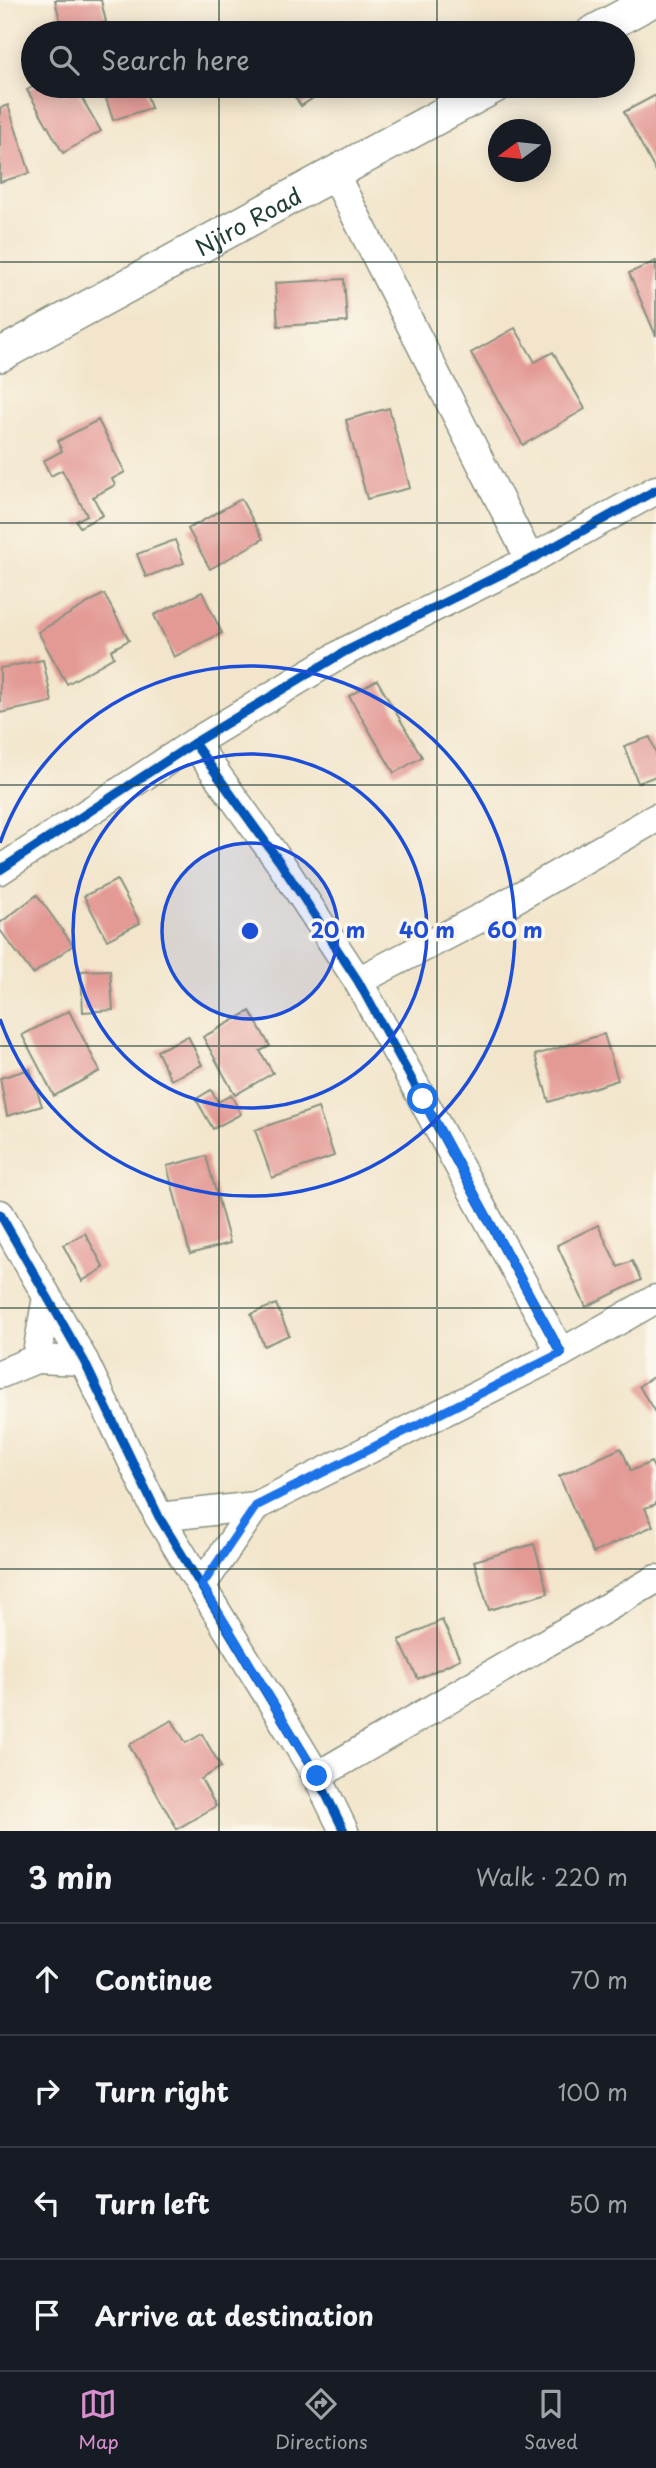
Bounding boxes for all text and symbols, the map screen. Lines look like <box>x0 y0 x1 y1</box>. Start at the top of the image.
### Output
search box <box>21 21 635 98</box>
text: Search here <box>101 40 250 79</box>
icon: search <box>45 41 83 79</box>
north arrow <box>488 119 551 182</box>
street label: Njiro Road <box>188 177 308 264</box>
text: 20 m <box>311 913 365 945</box>
text: 40 m <box>399 913 455 945</box>
text: 60 m <box>487 913 543 945</box>
centre of rings <box>238 919 262 943</box>
route start <box>407 1083 438 1114</box>
route end <box>301 1760 332 1791</box>
text: 3 min <box>28 1854 113 1899</box>
text: Walk · 220 m <box>476 1859 628 1894</box>
icon: ahead <box>28 1960 66 1998</box>
text: Continue <box>95 1960 212 1999</box>
text: 70 m <box>570 1962 628 1997</box>
icon: right <box>28 2072 66 2110</box>
text: Turn right <box>95 2072 229 2111</box>
text: 100 m <box>558 2074 628 2109</box>
icon: left <box>28 2184 66 2222</box>
text: Turn left <box>95 2184 210 2223</box>
text: 50 m <box>568 2186 628 2221</box>
icon: arrive <box>28 2296 66 2334</box>
text: Arrive at destination <box>95 2296 374 2335</box>
tab: Map <box>78 2385 119 2455</box>
tab: Directions <box>275 2385 368 2455</box>
tab: Saved <box>524 2385 578 2455</box>

